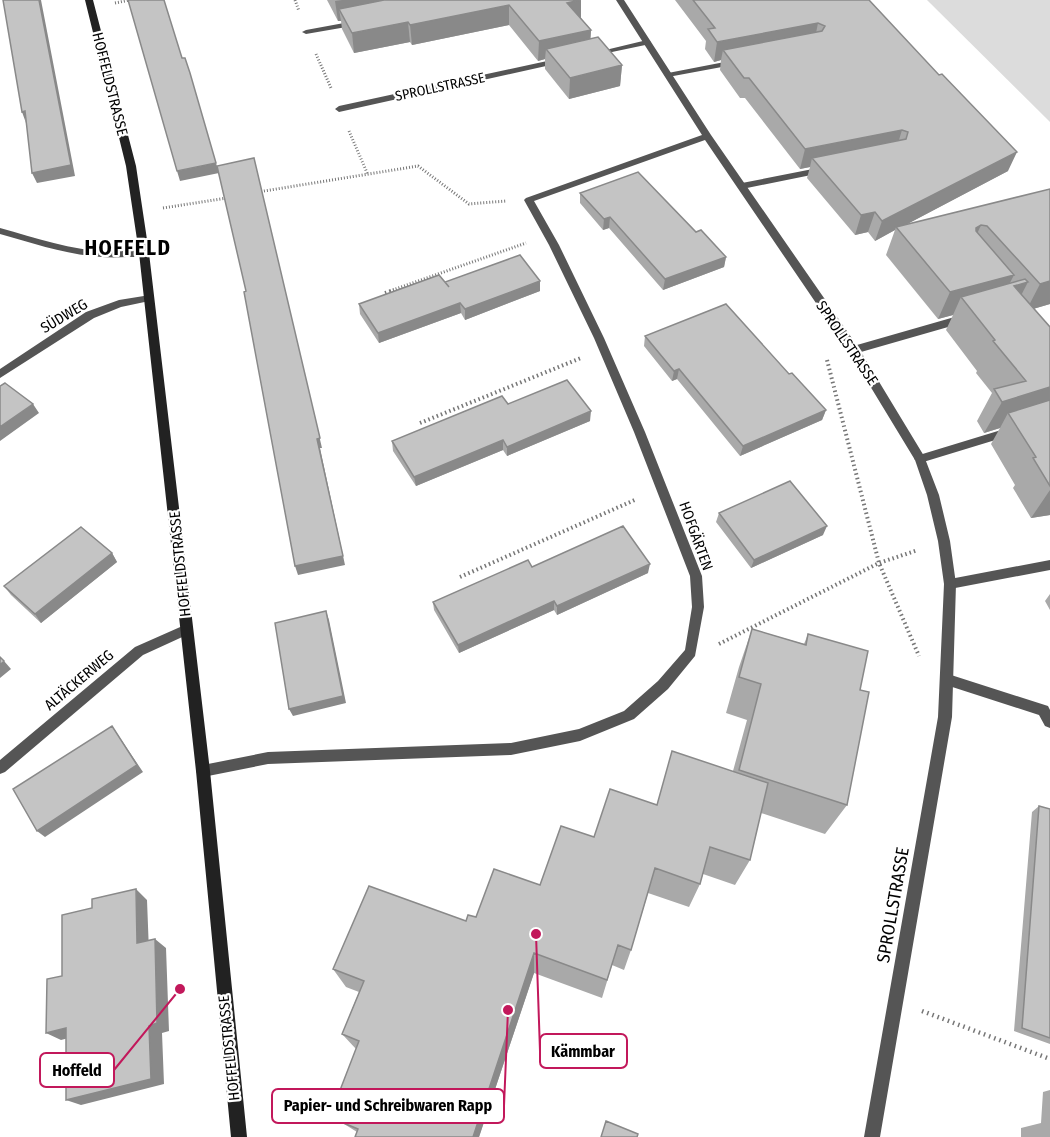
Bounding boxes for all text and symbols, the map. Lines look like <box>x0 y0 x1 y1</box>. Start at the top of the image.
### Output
street label: HOFFELDSTRASSE <box>88 30 132 138</box>
street label: SPROLLSTRASSE <box>394 69 487 105</box>
district label: HOFFELD <box>84 235 172 261</box>
street label: SÜDWEG <box>37 295 91 337</box>
street label: SPROLLSTRASSE <box>812 297 882 389</box>
street label: HOFGÄRTEN <box>675 499 717 573</box>
street label: HOFFELDSTRASSE <box>166 510 194 618</box>
street label: ALTÄCKERWEG <box>41 646 117 714</box>
street label: SPROLLSTRASSE <box>872 845 914 965</box>
street label: HOFFELDSTRASSE <box>215 994 243 1102</box>
callout: Kämmbar <box>540 1034 627 1068</box>
text: Kämmbar <box>551 1042 615 1061</box>
callout: Hoffeld <box>40 1053 114 1087</box>
text: Hoffeld <box>52 1061 102 1080</box>
callout: Papier- und Schreibwaren Rapp <box>272 1089 504 1123</box>
text: Papier- und Schreibwaren Rapp <box>284 1096 493 1115</box>

